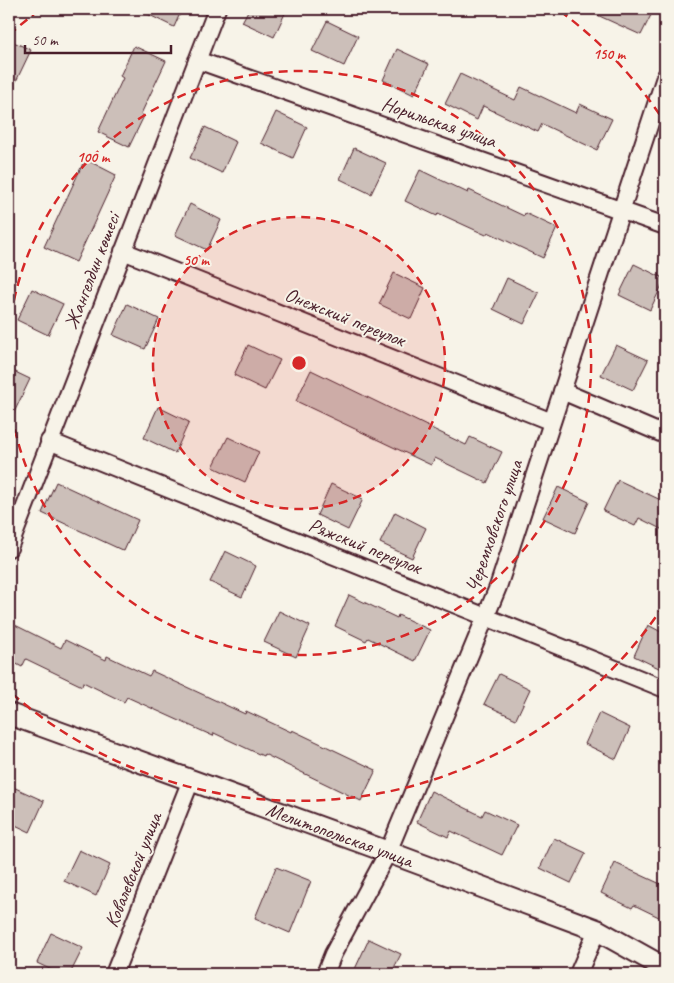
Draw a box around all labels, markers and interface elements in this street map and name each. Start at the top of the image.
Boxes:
scale bar [25,22,171,54]
text: 50 m [32,31,59,50]
text: 150 m [593,45,627,64]
street label: Норильская улица [378,91,501,154]
text: 100 m [77,148,111,167]
street label: Жангелдин көшесі [58,207,126,333]
text: 50 m [183,251,210,270]
street label: Онежский переулок [281,282,410,353]
centre of rings [290,354,308,372]
street label: Черемховского улица [460,455,529,595]
street label: Ряжский переулок [305,512,426,581]
street label: Мелитопольская улица [263,796,418,873]
street label: Ковалевской улица [99,807,168,931]

